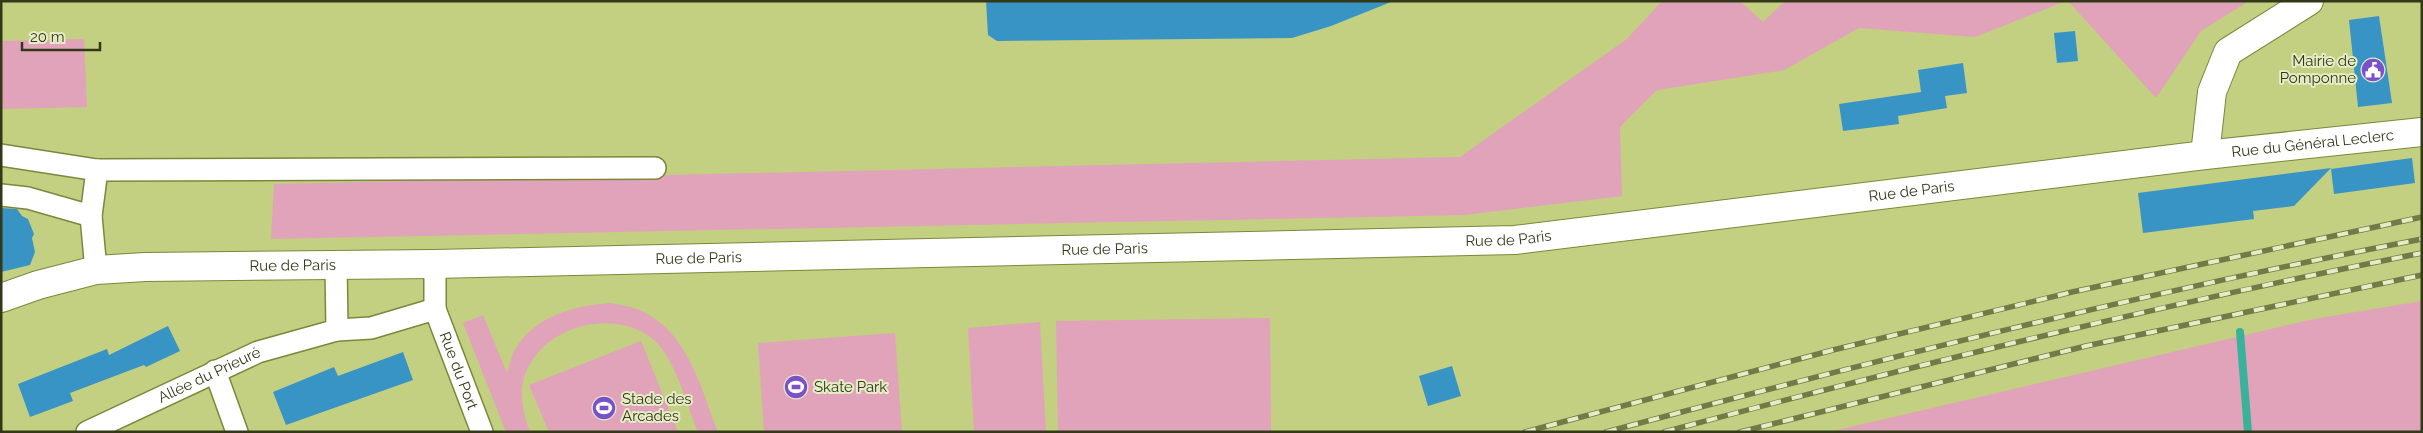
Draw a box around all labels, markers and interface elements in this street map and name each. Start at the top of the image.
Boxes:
scale bar [22,20,100,52]
text: 20 m [30,28,65,46]
place label: Mairie de Pomponne [2280,52,2356,87]
public building icon: Mairie de Pomponne [2360,57,2386,83]
street label: Rue du Général Leclerc [2231,126,2395,161]
street label: Rue de Paris [1867,177,1956,205]
street label: Rue de Paris [1465,227,1553,250]
street label: Rue de Paris [1061,239,1148,259]
street label: Rue de Paris [655,248,742,268]
street label: Rue de Paris [249,256,336,275]
street label: Rue du Port [436,329,482,412]
street label: Allée du Prieuré [155,343,264,407]
sports icon: Skate Park [783,374,809,400]
place label: Skate Park [814,378,887,396]
place label: Stade des Arcades [622,390,692,425]
sports icon: Stade des Arcades [591,395,617,421]

